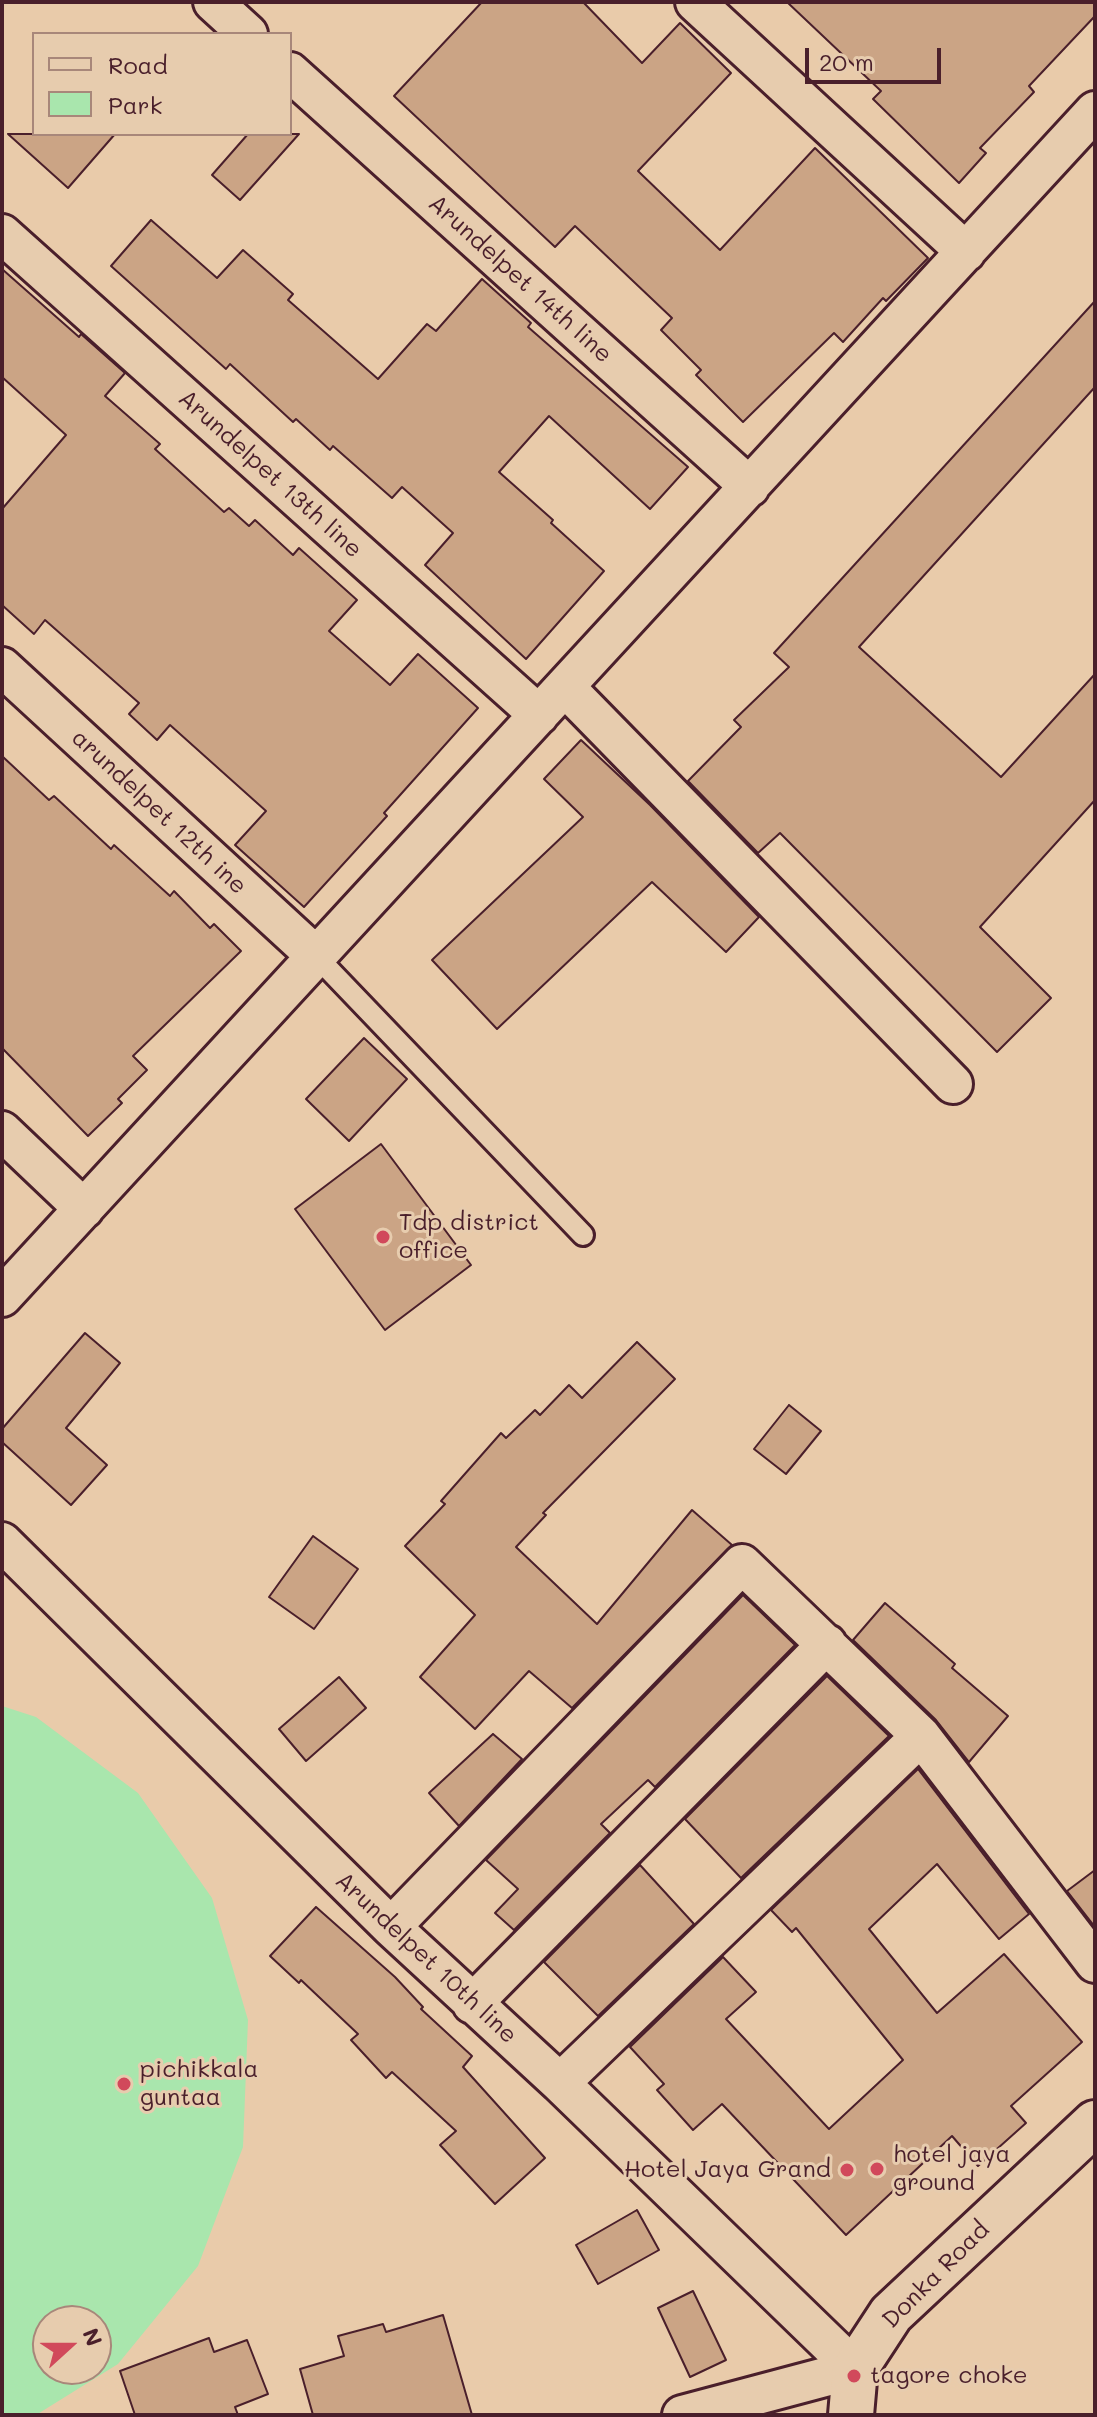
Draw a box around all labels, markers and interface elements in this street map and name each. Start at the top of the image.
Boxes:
legend [32,32,292,136]
scale bar [809,32,945,82]
text: 20 m [819,46,874,77]
text: Road [108,49,168,80]
text: Park [108,89,162,120]
street label: Arundelpet 14th line [422,189,618,369]
street label: Arundelpet 13th line [172,384,368,564]
street label: arundelpet 12th ine [66,723,252,901]
place label: Tdp district office [399,1209,539,1265]
marker: Tdp district office [374,1228,392,1246]
street label: Arundelpet 10th line [329,1866,523,2050]
place label: pichikkala guntaa [140,2056,259,2112]
marker: pichikkala guntaa [115,2075,133,2093]
place label: hotel jaya ground [893,2141,1010,2197]
place label: Hotel Jaya Grand [624,2156,831,2184]
marker: hotel jaya ground [868,2160,886,2178]
marker: Hotel Jaya Grand [838,2161,856,2179]
street label: Donka Road [877,2216,995,2334]
north arrow [32,2305,112,2385]
text: N [76,2324,110,2350]
place label: tagore choke [870,2362,1028,2390]
marker: tagore choke [845,2367,863,2385]

